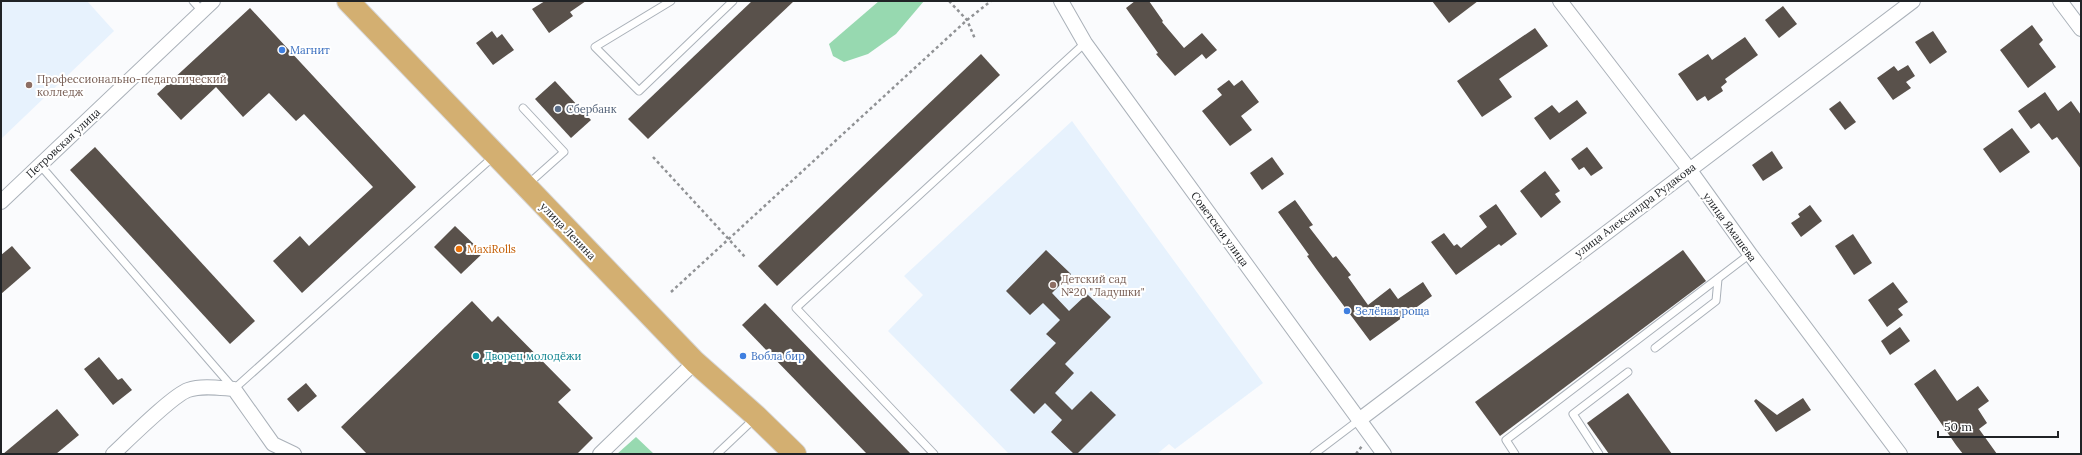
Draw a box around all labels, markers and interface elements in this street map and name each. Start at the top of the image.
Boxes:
place label: Магнит [290,43,330,57]
marker: Магнит [277,45,287,55]
place label: Профессионально-педагогический колледж [37,72,227,99]
marker: Профессионально-педагогический колледж [24,80,34,90]
place label: Сбербанк [566,102,617,116]
marker: Сбербанк [553,104,563,114]
street label: Петровская улица [23,105,103,181]
street label: улица Александра Рудакова [1572,160,1699,260]
street label: Советская улица [1188,189,1252,269]
street label: улица Ямашева [1700,190,1760,265]
street label: улица Ленина [537,199,599,263]
place label: MaxiRolls [467,242,516,256]
marker: MaxiRolls [454,244,464,254]
place label: Детский сад №20 "Ладушки" [1061,272,1145,299]
marker: Детский сад №20 "Ладушки" [1048,280,1058,290]
place label: Зелёная роща [1355,304,1430,318]
marker: Зелёная роща [1342,306,1352,316]
place label: Дворец молодёжи [484,349,581,363]
place label: Вобла бир [751,349,805,363]
marker: Дворец молодёжи [471,351,481,361]
marker: Вобла бир [738,351,748,361]
scale bar [1938,413,2058,439]
text: 50 m [1944,419,1972,434]

